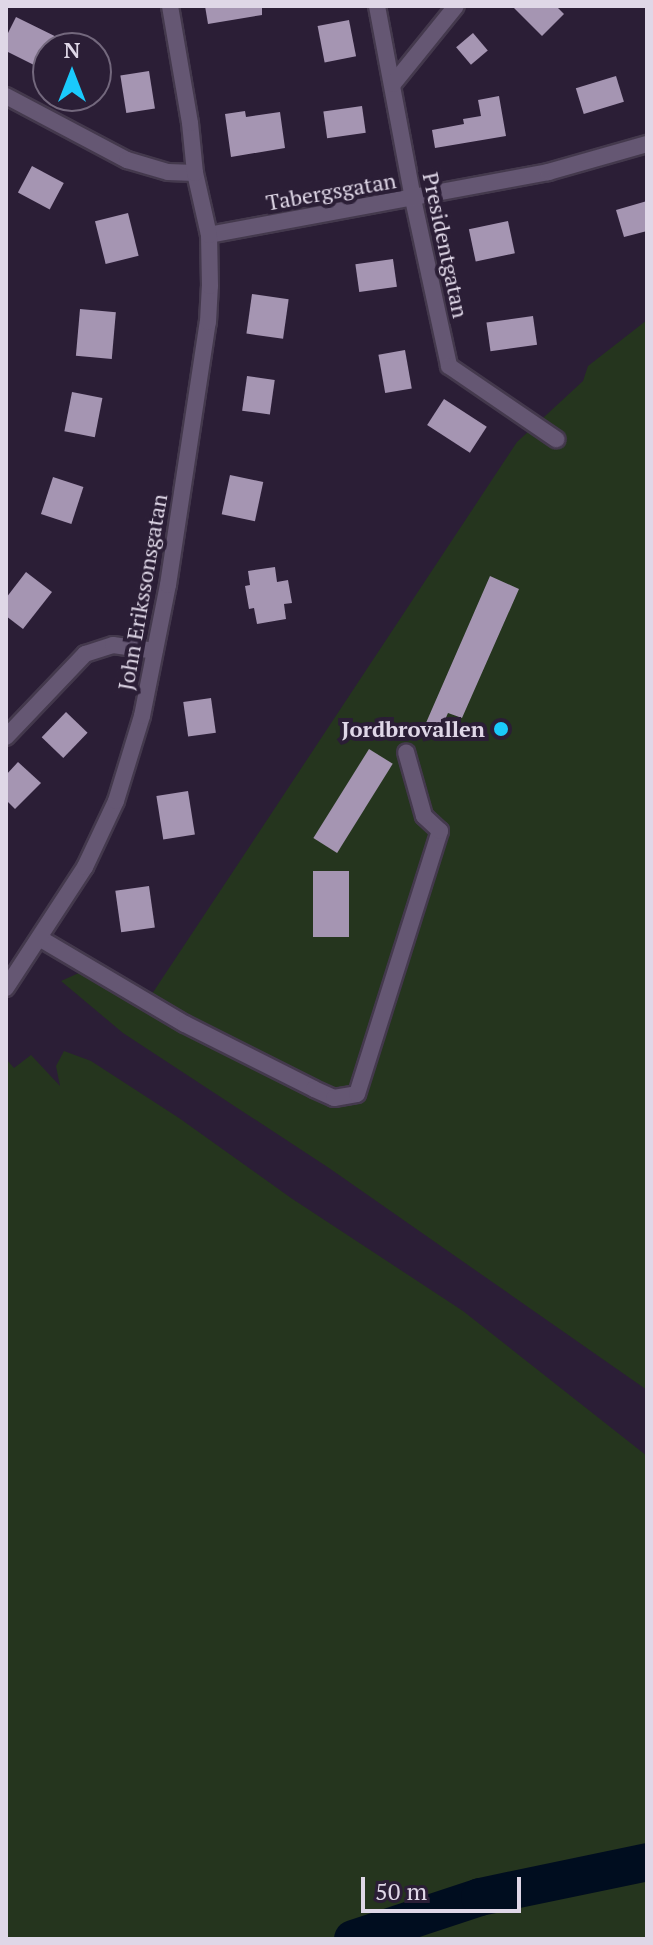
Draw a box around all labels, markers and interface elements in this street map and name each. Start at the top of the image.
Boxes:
north arrow [32,32,112,112]
text: N [64,35,80,64]
street label: Tabergsgatan [264,167,398,215]
street label: Presidentgatan [418,170,474,320]
street label: John Erikssonsgatan [112,492,172,692]
place label: Jordbrovallen [341,716,485,742]
marker: Jordbrovallen [492,720,510,738]
scale bar [365,1861,525,1911]
text: 50 m [375,1875,427,1907]

